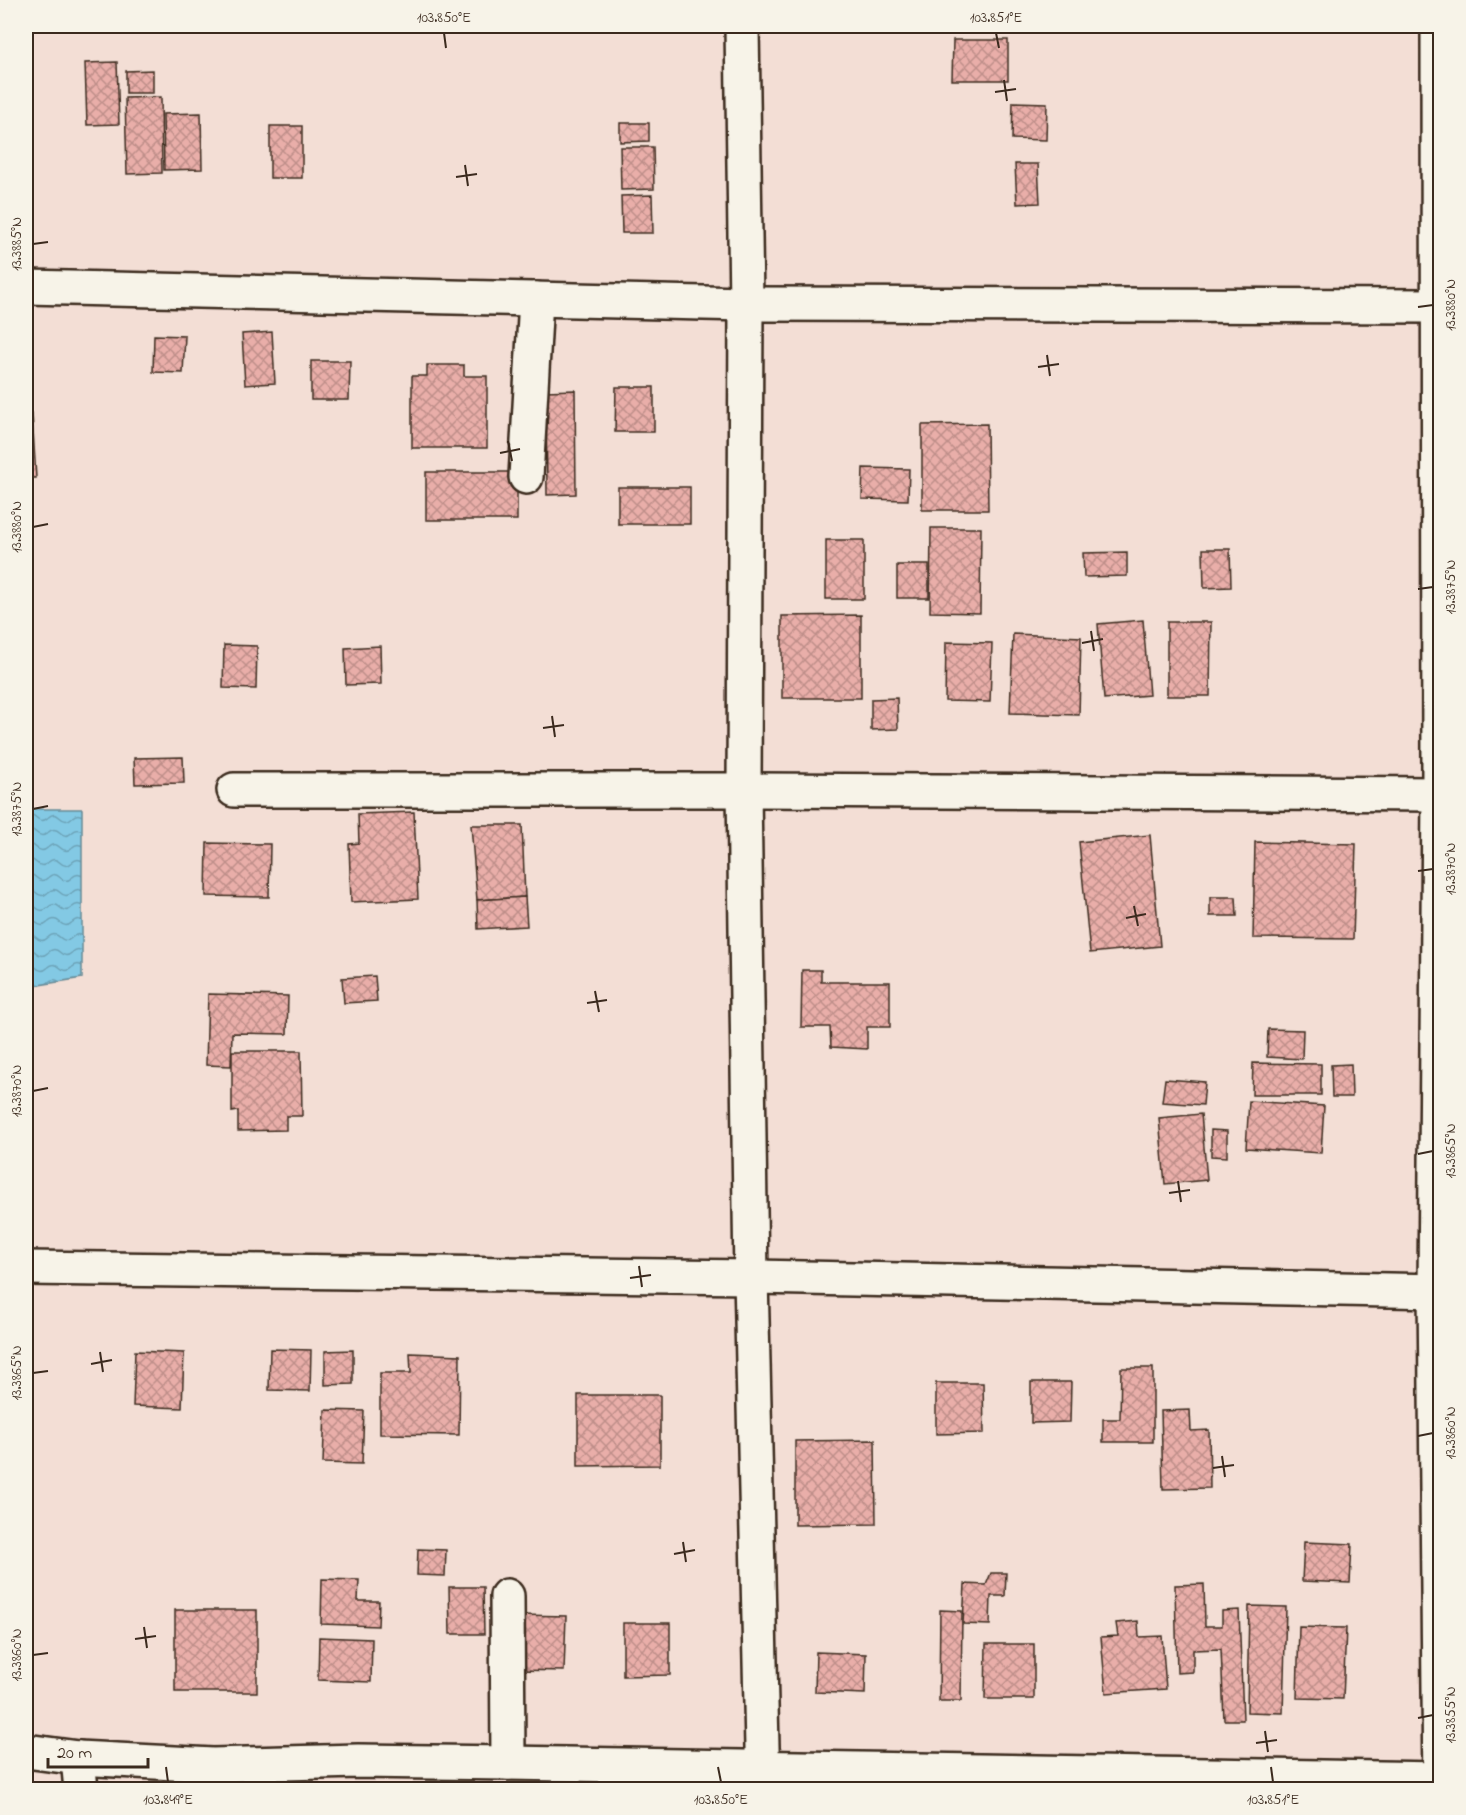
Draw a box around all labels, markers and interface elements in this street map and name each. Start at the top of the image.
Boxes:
text: 103.850°E [417,7,471,29]
text: 103.851°E [970,7,1022,29]
text: 13.3885°N [6,217,28,271]
text: 13.3880°N [1440,279,1462,331]
text: 13.3880°N [6,501,28,553]
text: 13.3875°N [1440,560,1462,614]
text: 13.3875°N [6,782,28,836]
text: 13.3870°N [1440,843,1462,895]
text: 13.3870°N [6,1065,28,1117]
text: 13.3865°N [1440,1123,1462,1179]
text: 13.3865°N [6,1345,28,1401]
text: 13.3860°N [1440,1406,1462,1460]
text: 13.3860°N [6,1628,28,1682]
text: 13.3855°N [1440,1686,1462,1744]
scale bar [48,1731,148,1769]
text: 20 m [57,1741,92,1767]
text: 103.849°E [143,1789,193,1811]
text: 103.850°E [694,1789,748,1811]
text: 103.851°E [1247,1789,1299,1811]

